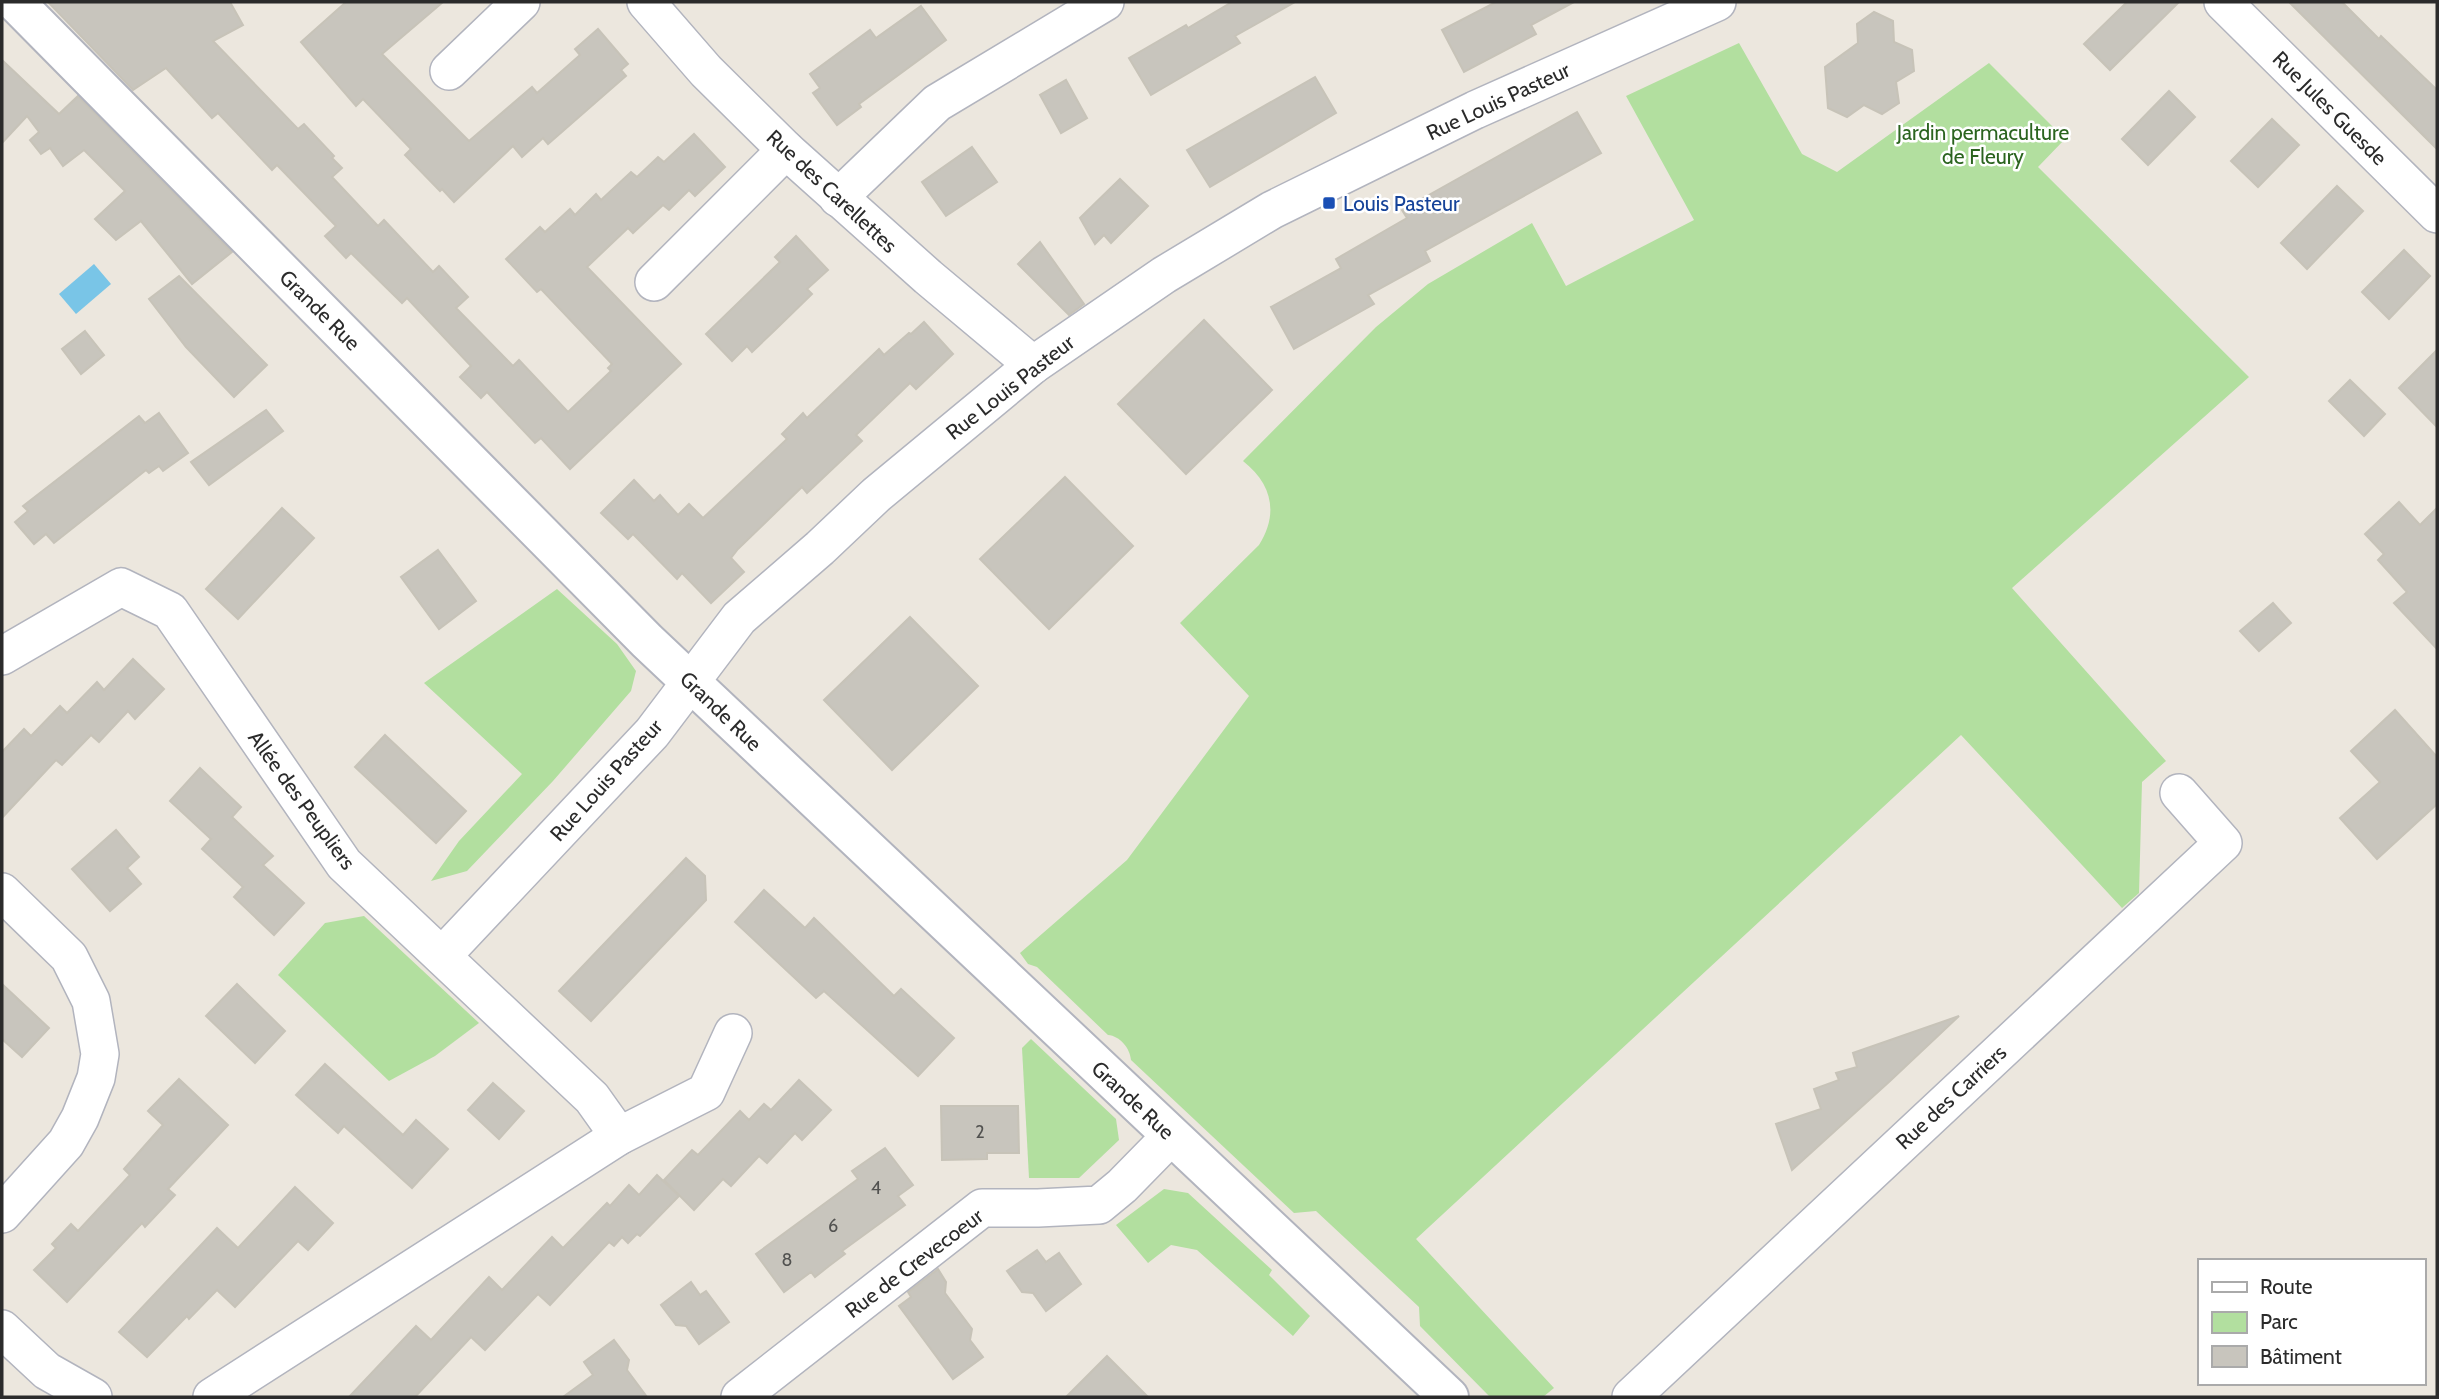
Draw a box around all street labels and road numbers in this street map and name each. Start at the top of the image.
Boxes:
street label: Rue Jules Guesde [2268,46,2392,170]
street label: Rue Louis Pasteur [1422,57,1574,145]
street label: Rue des Carellettes [762,124,903,258]
street label: Grande Rue [275,265,366,356]
street label: Rue Louis Pasteur [941,329,1079,445]
street label: Grande Rue [675,666,767,756]
street label: Rue Louis Pasteur [545,714,668,846]
street label: Allée des Peupliers [243,726,361,874]
street label: Rue des Carriers [1891,1039,2012,1154]
street label: Grande Rue [1087,1056,1180,1145]
street label: Rue de Crevecoeur [840,1203,988,1323]

